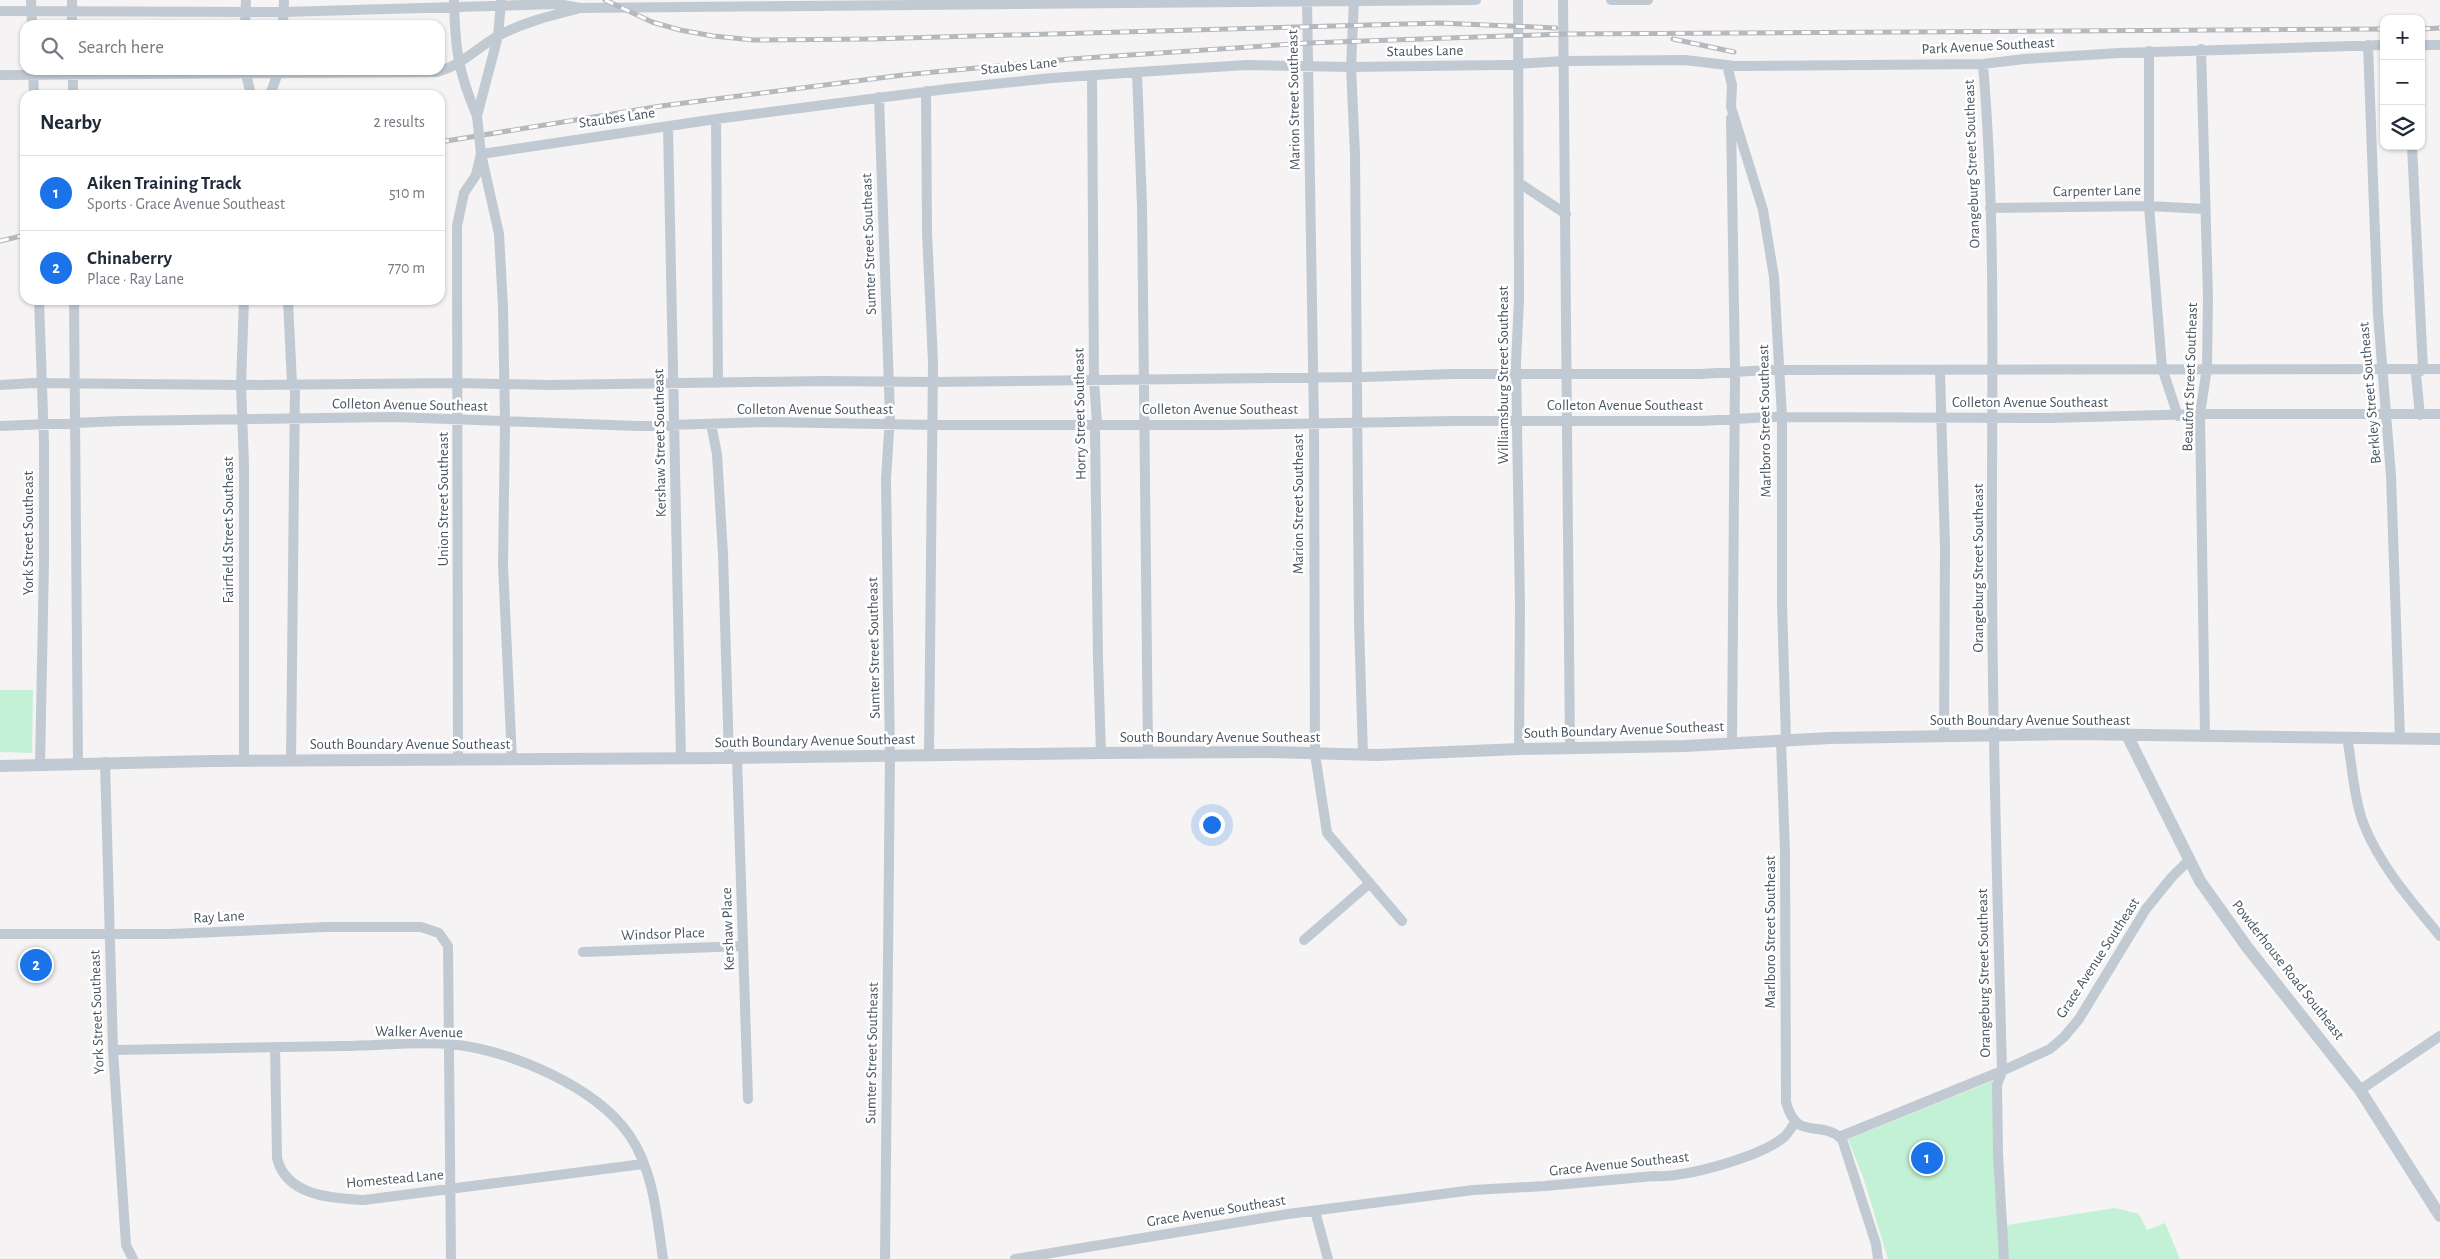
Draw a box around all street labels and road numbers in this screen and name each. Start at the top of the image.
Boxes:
street label: Marion Street Southeast [1285,29,1303,170]
street label: Park Avenue Southeast [1921,35,2055,57]
street label: Staubes Lane [1386,43,1464,59]
street label: Staubes Lane [980,55,1058,77]
street label: Orangeburg Street Southeast [1962,79,1982,249]
street label: Staubes Lane [578,105,656,131]
street label: Sumter Street Southeast [859,173,879,315]
street label: Carpenter Lane [2053,183,2141,199]
street label: Williamsburg Street Southeast [1496,285,1511,464]
street label: Beaufort Street Southeast [2180,302,2200,452]
street label: Berkley Street Southeast [2356,321,2384,465]
street label: Marlboro Street Southeast [1756,344,1774,498]
street label: Horry Street Southeast [1071,348,1089,480]
street label: Kershaw Street Southeast [651,368,669,517]
street label: Colleton Avenue Southeast [1952,395,2108,410]
street label: Colleton Avenue Southeast [332,396,488,414]
street label: Colleton Avenue Southeast [1547,398,1703,413]
street label: Colleton Avenue Southeast [737,402,893,417]
street label: Colleton Avenue Southeast [1142,402,1298,417]
street label: Union Street Southeast [436,432,451,566]
street label: Marion Street Southeast [1291,433,1306,574]
street label: Fairfield Street Southeast [221,456,236,604]
street label: York Street Southeast [21,470,36,595]
street label: Orangeburg Street Southeast [1971,483,1986,653]
street label: Sumter Street Southeast [865,577,883,719]
street label: South Boundary Avenue Southeast [1930,713,2130,728]
street label: South Boundary Avenue Southeast [1524,719,1725,741]
street label: South Boundary Avenue Southeast [1120,730,1320,745]
street label: South Boundary Avenue Southeast [715,732,916,750]
street label: South Boundary Avenue Southeast [310,737,510,752]
street label: Marlboro Street Southeast [1763,855,1778,1008]
street label: Kershaw Place [719,887,737,971]
street label: Orangeburg Street Southeast [1975,888,1993,1058]
street label: Grace Avenue Southeast [2054,895,2143,1021]
street label: Powderhouse Road Southeast [2229,897,2347,1043]
street label: Ray Lane [193,908,245,926]
street label: Windsor Place [621,925,705,943]
street label: York Street Southeast [87,949,107,1075]
street label: Sumter Street Southeast [863,982,881,1124]
street label: Walker Avenue [375,1024,463,1040]
street label: Grace Avenue Southeast [1548,1149,1690,1179]
street label: Homestead Lane [346,1167,445,1191]
street label: Grace Avenue Southeast [1146,1193,1287,1229]

